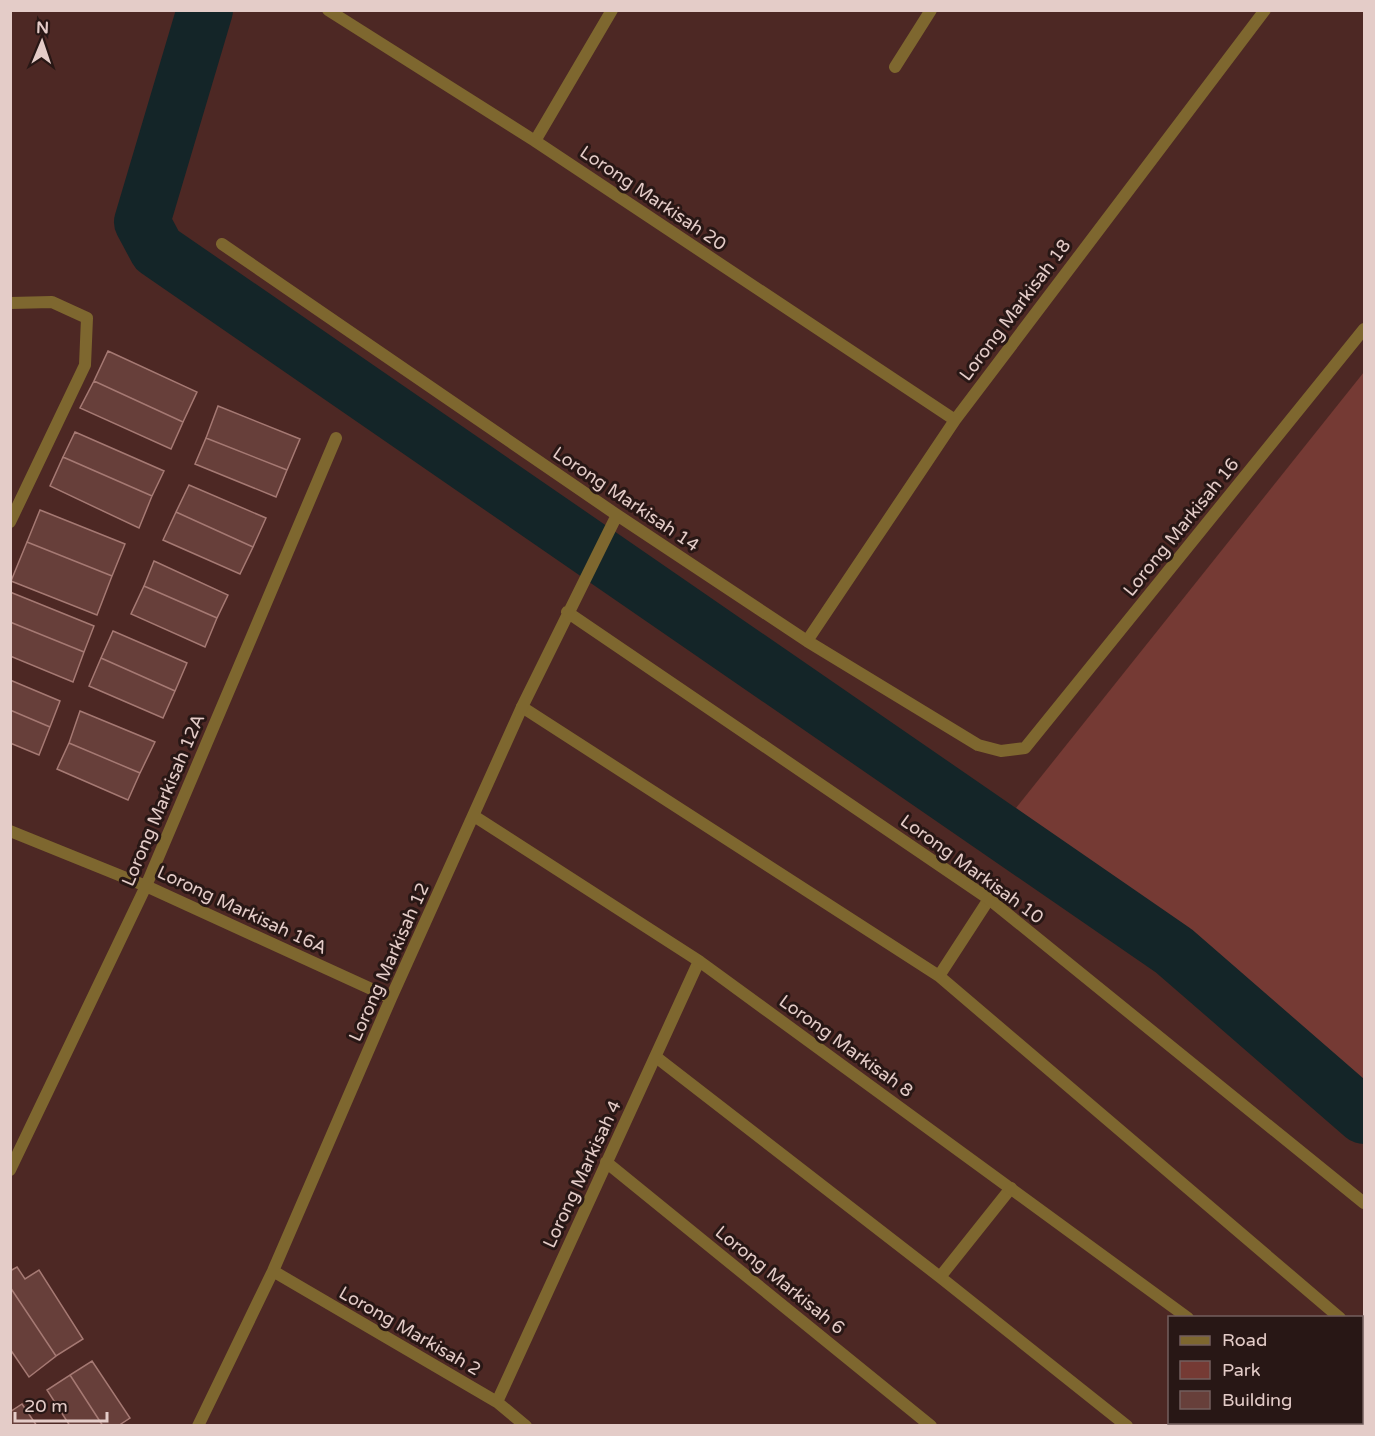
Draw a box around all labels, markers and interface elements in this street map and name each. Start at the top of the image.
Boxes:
north arrow [12,12,72,72]
text: N [36,18,49,38]
street label: Lorong Markisah 20 [576,141,730,255]
street label: Lorong Markisah 18 [955,235,1075,385]
street label: Lorong Markisah 14 [549,442,703,556]
street label: Lorong Markisah 16 [1118,453,1244,601]
street label: Lorong Markisah 12A [117,711,209,889]
street label: Lorong Markisah 10 [896,810,1048,928]
street label: Lorong Markisah 16A [154,861,330,959]
street label: Lorong Markisah 12 [344,879,434,1045]
street label: Lorong Markisah 8 [775,990,917,1102]
street label: Lorong Markisah 4 [538,1097,626,1251]
street label: Lorong Markisah 6 [711,1221,849,1339]
street label: Lorong Markisah 2 [335,1281,485,1381]
legend [1168,1316,1363,1424]
text: Road [1222,1329,1267,1351]
text: Park [1222,1359,1261,1381]
scale bar [15,1385,106,1423]
text: Building [1222,1389,1292,1411]
text: 20 m [24,1395,68,1417]

